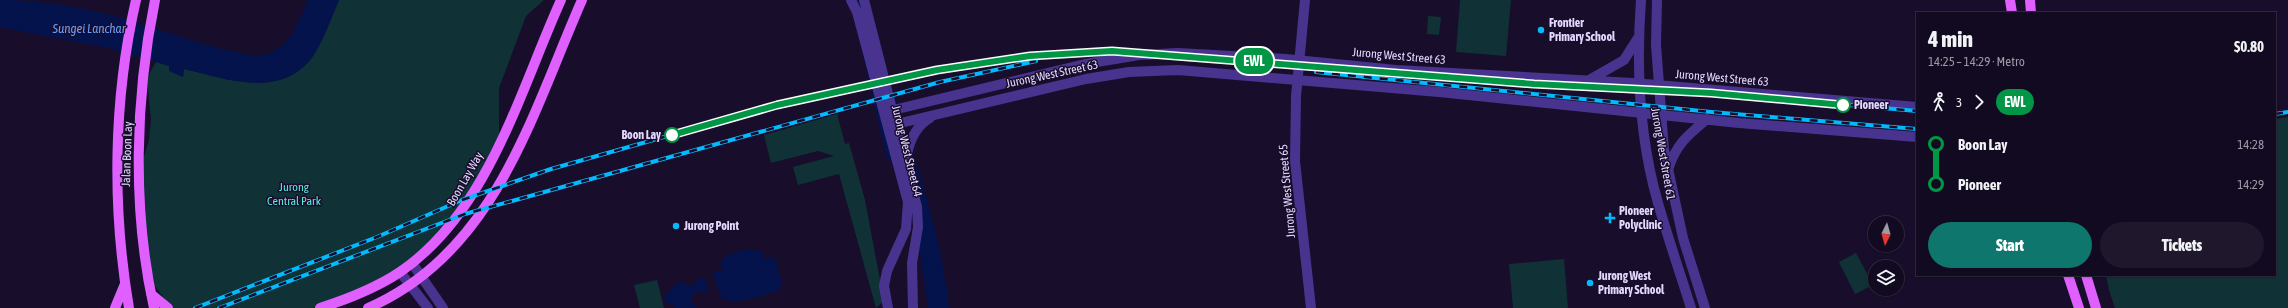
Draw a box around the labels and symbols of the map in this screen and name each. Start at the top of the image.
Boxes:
place label: Frontier Primary School [1549,16,1616,44]
water label: Sungei Lanchar [52,21,127,36]
marker: Frontier Primary School [1536,25,1546,35]
street label: Jurong West Street 63 [1352,45,1446,67]
line badge: EWL [1231,48,1277,74]
street label: Jurong West Street 63 [1005,57,1099,91]
street label: Jurong West Street 63 [1675,67,1769,89]
marker: Pioneer [1835,97,1851,113]
place label: Pioneer [1854,98,1889,112]
street label: Jurong West Street 64 [889,104,925,199]
street label: Jurong West Street 61 [1648,107,1678,202]
street label: Jalan Boon Lay [119,121,135,187]
marker: Boon Lay [664,127,680,143]
place label: Boon Lay [621,128,661,142]
street label: Jurong West Street 65 [1276,144,1298,238]
street label: Boon Lay Way [444,149,486,209]
park label: Jurong Central Park [267,180,322,208]
place label: Pioneer Polyclinic [1619,204,1662,232]
marker: Pioneer Polyclinic [1604,212,1616,224]
north arrow [1868,216,1904,252]
place label: Jurong Point [683,219,739,233]
marker: Jurong Point [671,221,681,231]
place label: Jurong West Primary School [1597,269,1665,297]
marker: Jurong West Primary School [1585,278,1595,288]

